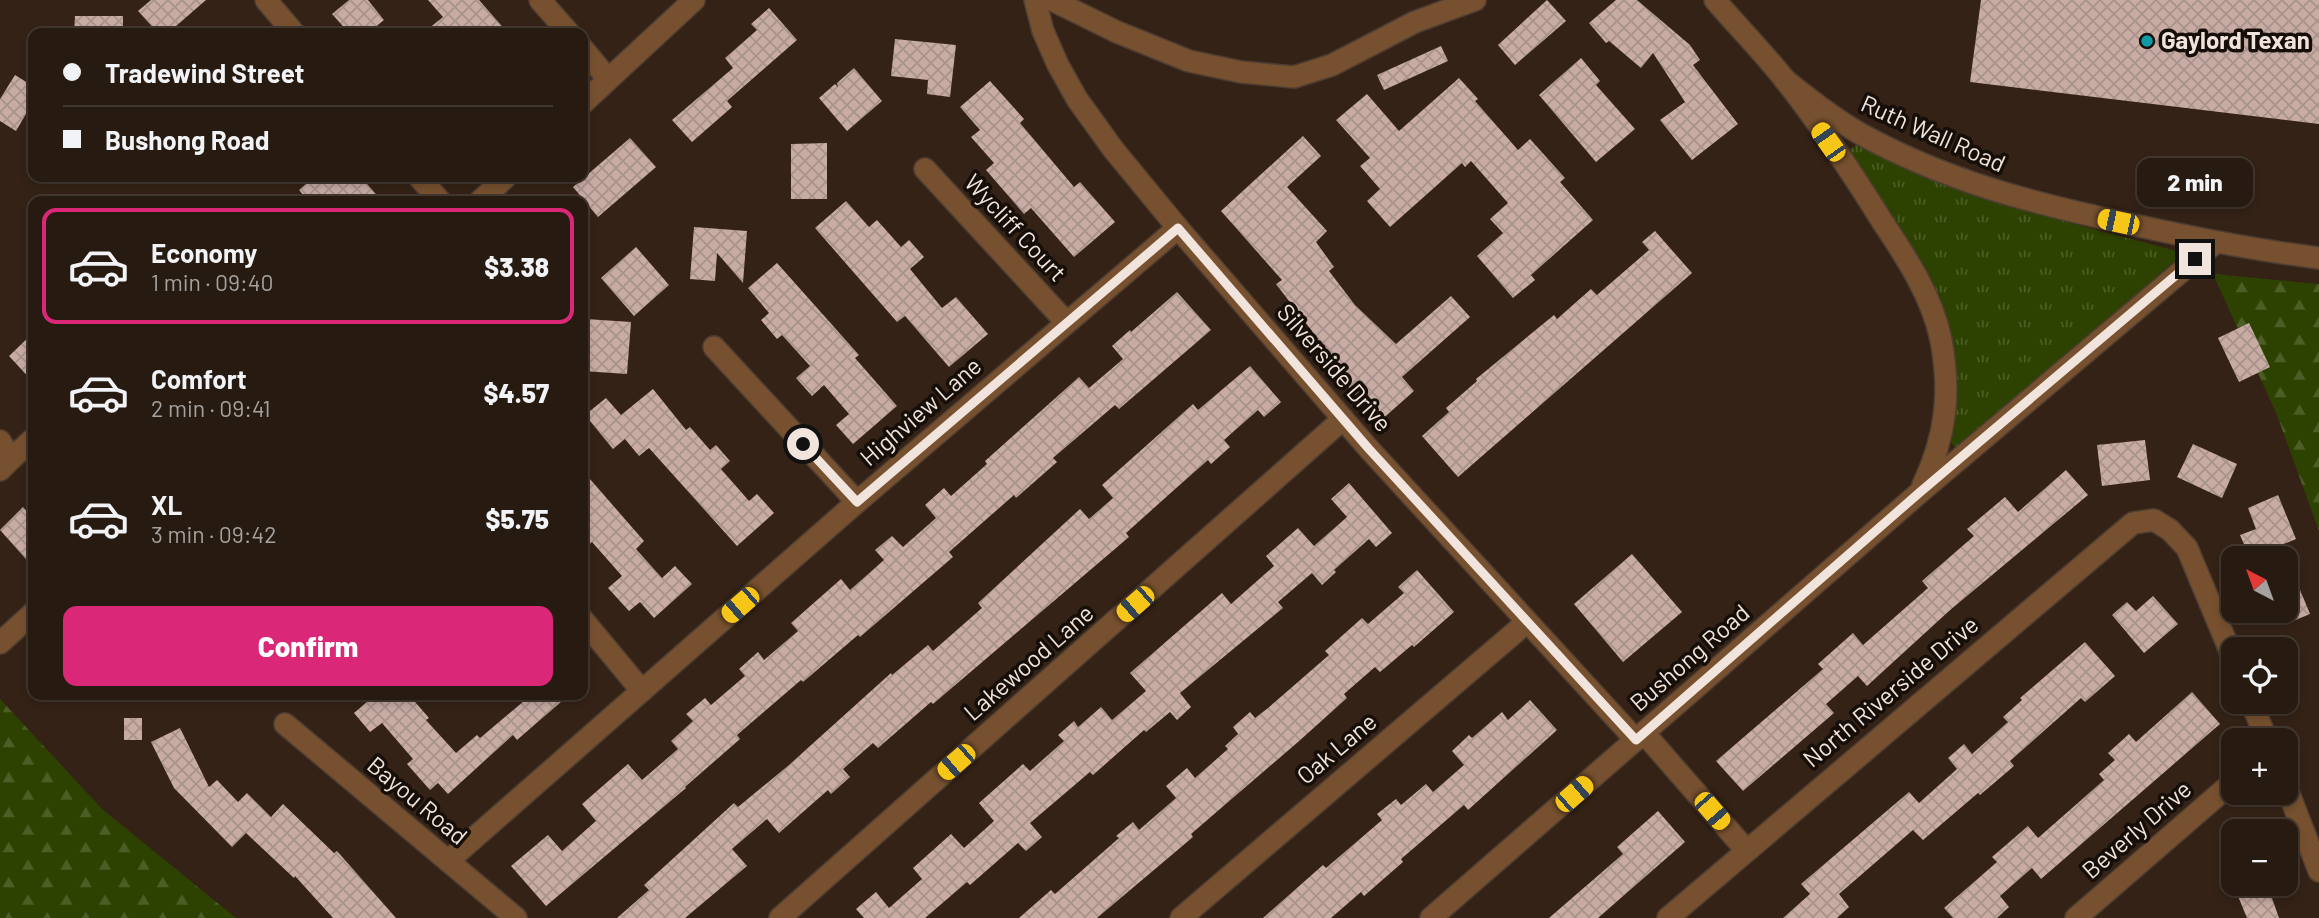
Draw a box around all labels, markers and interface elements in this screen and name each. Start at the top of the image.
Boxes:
place label: Gaylord Texan [2161,25,2310,54]
marker: Gaylord Texan [2139,33,2155,49]
text: Tradewind Street [105,57,304,88]
street label: Ruth Wall Road [1857,88,2010,177]
car [1808,119,1849,165]
text: Bushong Road [105,124,269,155]
callout: 2 min [2137,158,2253,206]
street label: Wycliff Court [959,167,1073,287]
text: 2 min [2167,168,2223,196]
car [2096,207,2141,237]
icon: car [67,235,130,298]
text: Economy [151,237,257,268]
route end [2179,243,2211,275]
text: $3.38 [484,251,549,282]
text: 1 min · 09:40 [151,268,273,296]
street label: Silverside Drive [1272,297,1399,437]
street label: Highview Lane [854,350,986,471]
icon: car [67,361,130,424]
text: Comfort [151,363,247,394]
text: $4.57 [484,377,549,408]
text: 2 min · 09:41 [151,394,271,422]
route start [787,428,819,460]
icon: car [67,487,130,550]
text: XL [151,489,182,520]
text: $5.75 [486,503,549,534]
text: 3 min · 09:42 [151,520,277,548]
north arrow [2221,546,2298,623]
map controls [2221,546,2298,896]
car [1113,582,1158,626]
car [718,583,763,627]
street label: Bushong Road [1623,597,1755,717]
street label: Lakewood Lane [957,598,1099,726]
button: Confirm [63,606,553,686]
street label: North Riverside Drive [1796,609,1984,773]
button: locate [2221,637,2298,714]
street label: Oak Lane [1290,706,1382,790]
button: + [2221,728,2298,805]
car [934,740,979,784]
street label: Bayou Road [362,750,474,850]
car [1552,772,1597,816]
street label: Beverly Drive [2076,774,2196,884]
car [1691,788,1734,834]
button: − [2221,819,2298,896]

